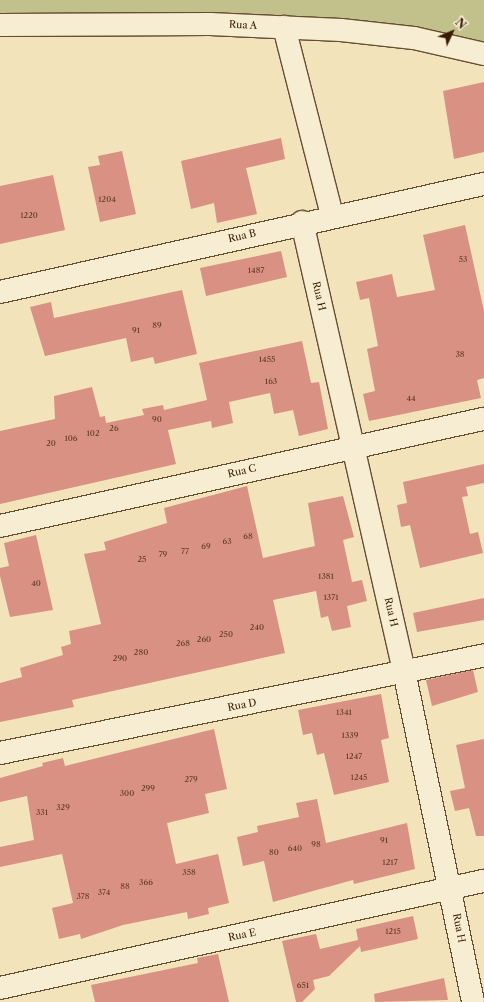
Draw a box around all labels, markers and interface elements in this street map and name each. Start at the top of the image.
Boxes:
north arrow [432,12,472,52]
text: N [452,15,469,32]
street label: Rua A [228,18,258,32]
house number: 1204 [98,195,116,205]
house number: 1220 [20,211,38,221]
street label: Rua B [227,227,257,245]
house number: 53 [459,255,467,265]
house number: 1487 [248,266,264,276]
street label: Rua H [310,280,328,312]
house number: 89 [152,321,162,331]
house number: 91 [132,326,140,336]
house number: 38 [455,350,465,360]
house number: 1455 [259,355,275,365]
house number: 163 [265,377,277,387]
house number: 44 [406,394,416,404]
house number: 90 [152,415,162,425]
house number: 26 [109,424,119,434]
house number: 102 [86,429,100,439]
house number: 106 [64,434,78,444]
house number: 20 [46,439,56,449]
street label: Rua C [226,462,258,480]
house number: 68 [243,532,253,542]
house number: 63 [222,537,232,547]
house number: 69 [201,542,211,552]
house number: 77 [181,547,189,557]
house number: 79 [159,550,167,560]
house number: 25 [138,555,146,565]
house number: 1381 [318,572,334,582]
house number: 40 [31,579,41,589]
house number: 1371 [323,593,339,603]
street label: Rua H [382,596,400,628]
house number: 240 [250,623,264,633]
house number: 250 [219,630,233,640]
house number: 260 [197,635,211,645]
house number: 268 [176,639,190,649]
house number: 280 [134,648,148,658]
house number: 290 [113,654,127,664]
street label: Rua D [226,696,258,714]
house number: 1341 [336,708,352,718]
house number: 1339 [342,731,358,741]
house number: 1247 [346,752,362,762]
house number: 1245 [351,773,367,783]
house number: 279 [184,775,198,785]
house number: 299 [141,784,155,794]
house number: 300 [120,789,134,799]
house number: 329 [56,803,70,813]
house number: 331 [36,808,48,818]
house number: 91 [380,836,388,846]
house number: 98 [311,840,321,850]
house number: 640 [288,844,302,854]
house number: 80 [269,848,279,858]
house number: 1217 [382,858,398,868]
house number: 358 [182,868,196,878]
house number: 366 [139,878,153,888]
house number: 88 [120,882,130,892]
house number: 374 [98,888,110,898]
house number: 378 [76,892,90,902]
street label: Rua H [450,912,468,944]
street label: Rua E [227,926,257,944]
house number: 1215 [385,927,401,937]
house number: 651 [297,981,309,991]

